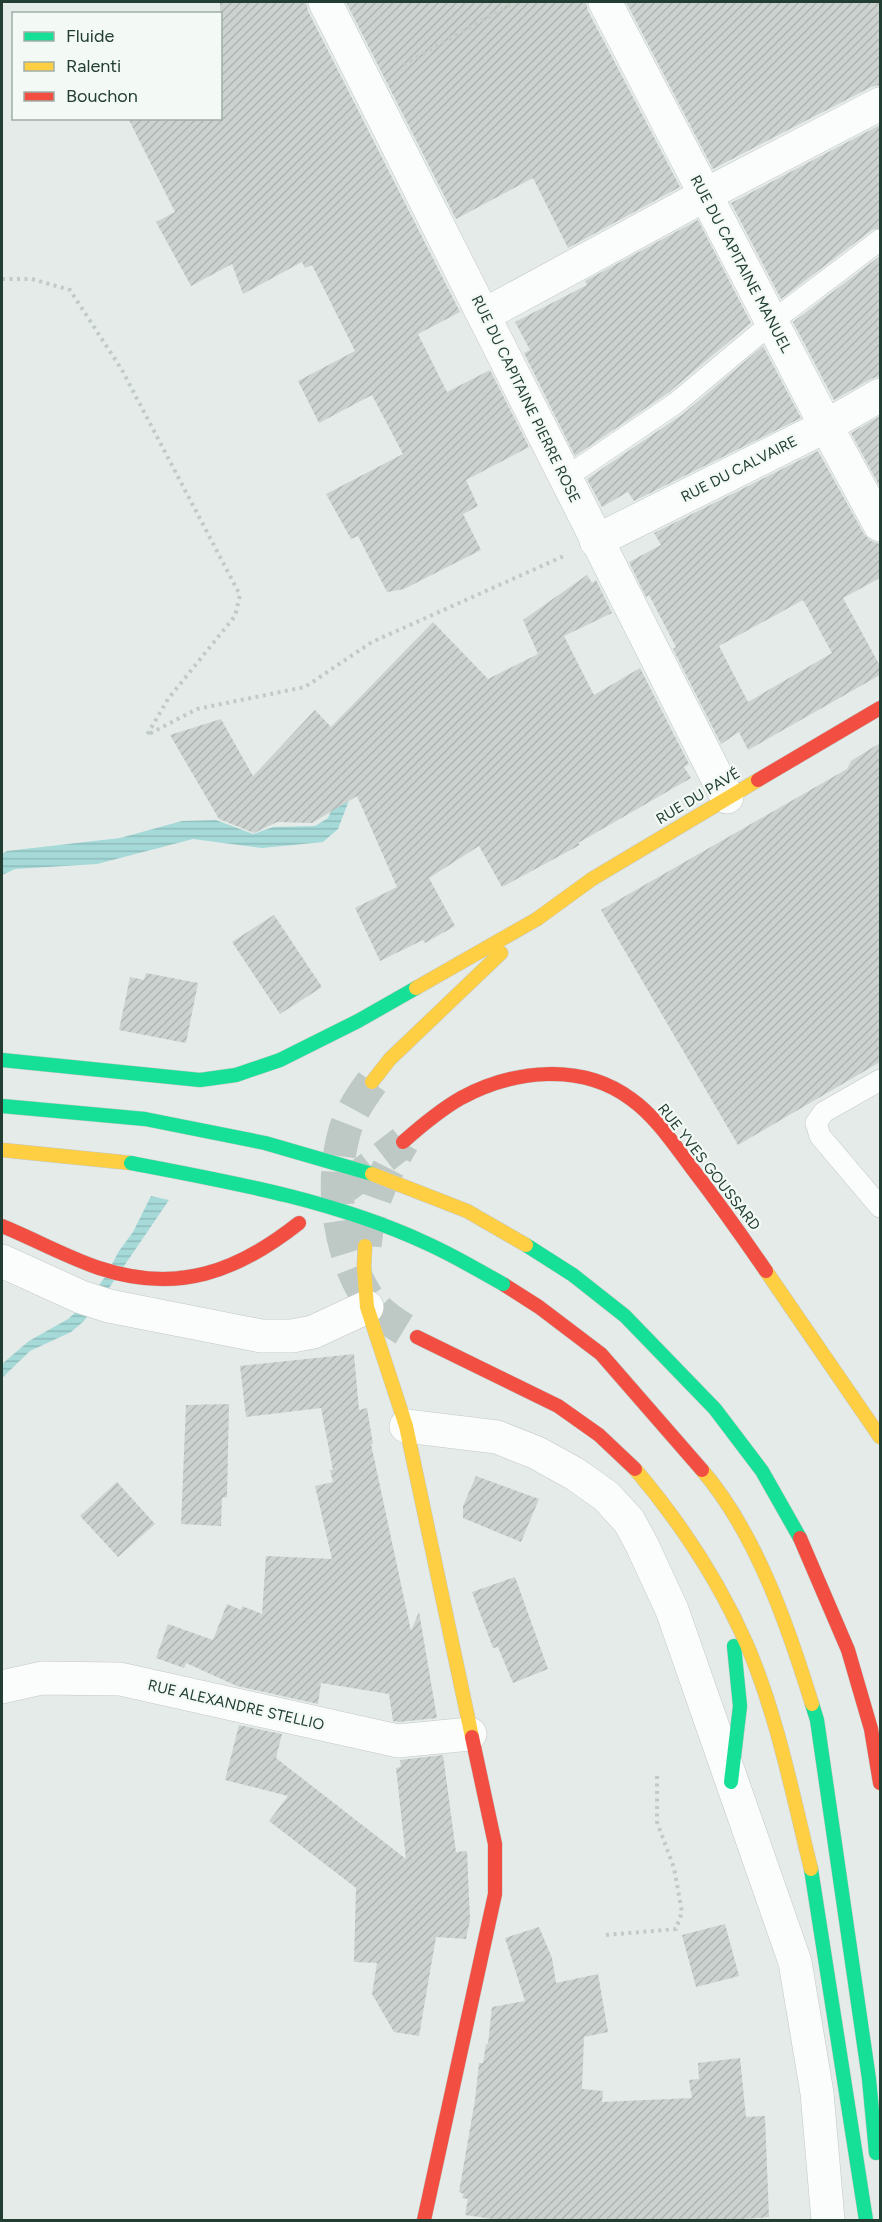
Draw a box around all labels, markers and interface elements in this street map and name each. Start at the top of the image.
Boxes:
legend [12,12,222,120]
text: Fluide [66,25,115,47]
text: Ralenti [66,55,121,77]
text: Bouchon [66,85,138,107]
street label: RUE DU CAPITAINE MANUEL [686,172,796,356]
street label: RUE DU CAPITAINE PIERRE ROSE [468,292,584,506]
street label: RUE DU CALVAIRE [678,432,800,506]
street label: RUE DU PAVÉ [653,764,743,828]
street label: RUE YVES GOUSSARD [654,1100,764,1234]
street label: RUE ALEXANDRE STELLIO [146,1676,326,1734]

